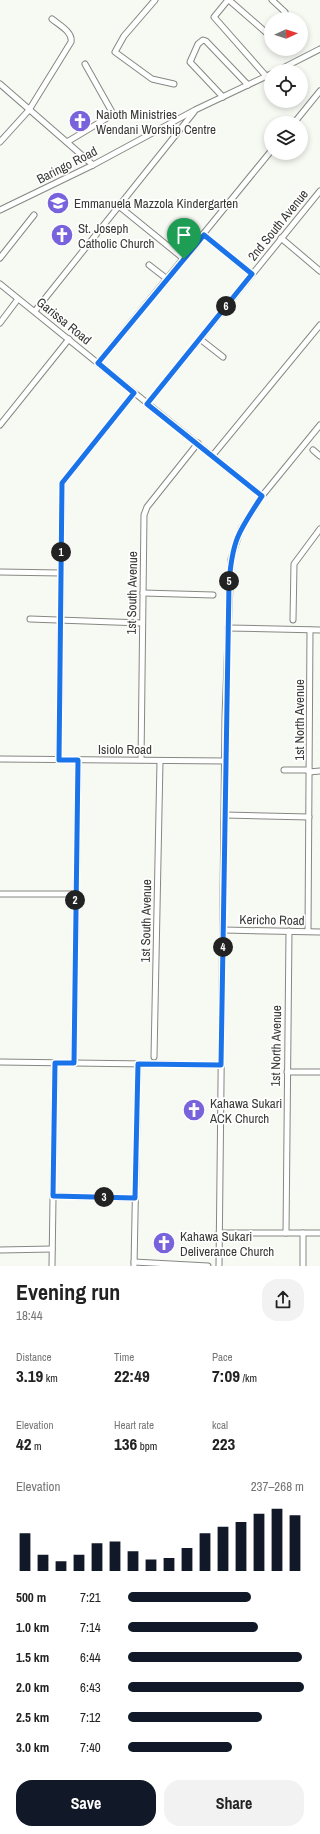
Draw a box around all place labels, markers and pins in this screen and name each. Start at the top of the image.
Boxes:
place label: Naioth Ministries Wendani Worship Centre [96,106,216,138]
church icon: Naioth Ministries Wendani Worship Centre [67,108,93,134]
school or university icon: Emmanuela Mazzola Kindergarten [45,190,71,216]
place label: Emmanuela Mazzola Kindergarten [74,195,238,212]
pin [167,218,201,259]
place label: St. Joseph Catholic Church [78,220,154,252]
church icon: St. Joseph Catholic Church [49,222,75,248]
pin: 6 [216,296,236,316]
pin: 1 [51,542,71,562]
pin: 5 [219,571,239,591]
pin: 2 [65,890,85,910]
pin: 4 [213,937,233,957]
place label: Kahawa Sukari ACK Church [209,1095,282,1127]
church icon: Kahawa Sukari ACK Church [181,1097,207,1123]
pin: 3 [94,1187,114,1207]
place label: Kahawa Sukari Deliverance Church [180,1228,274,1260]
church icon: Kahawa Sukari Deliverance Church [151,1230,177,1256]

